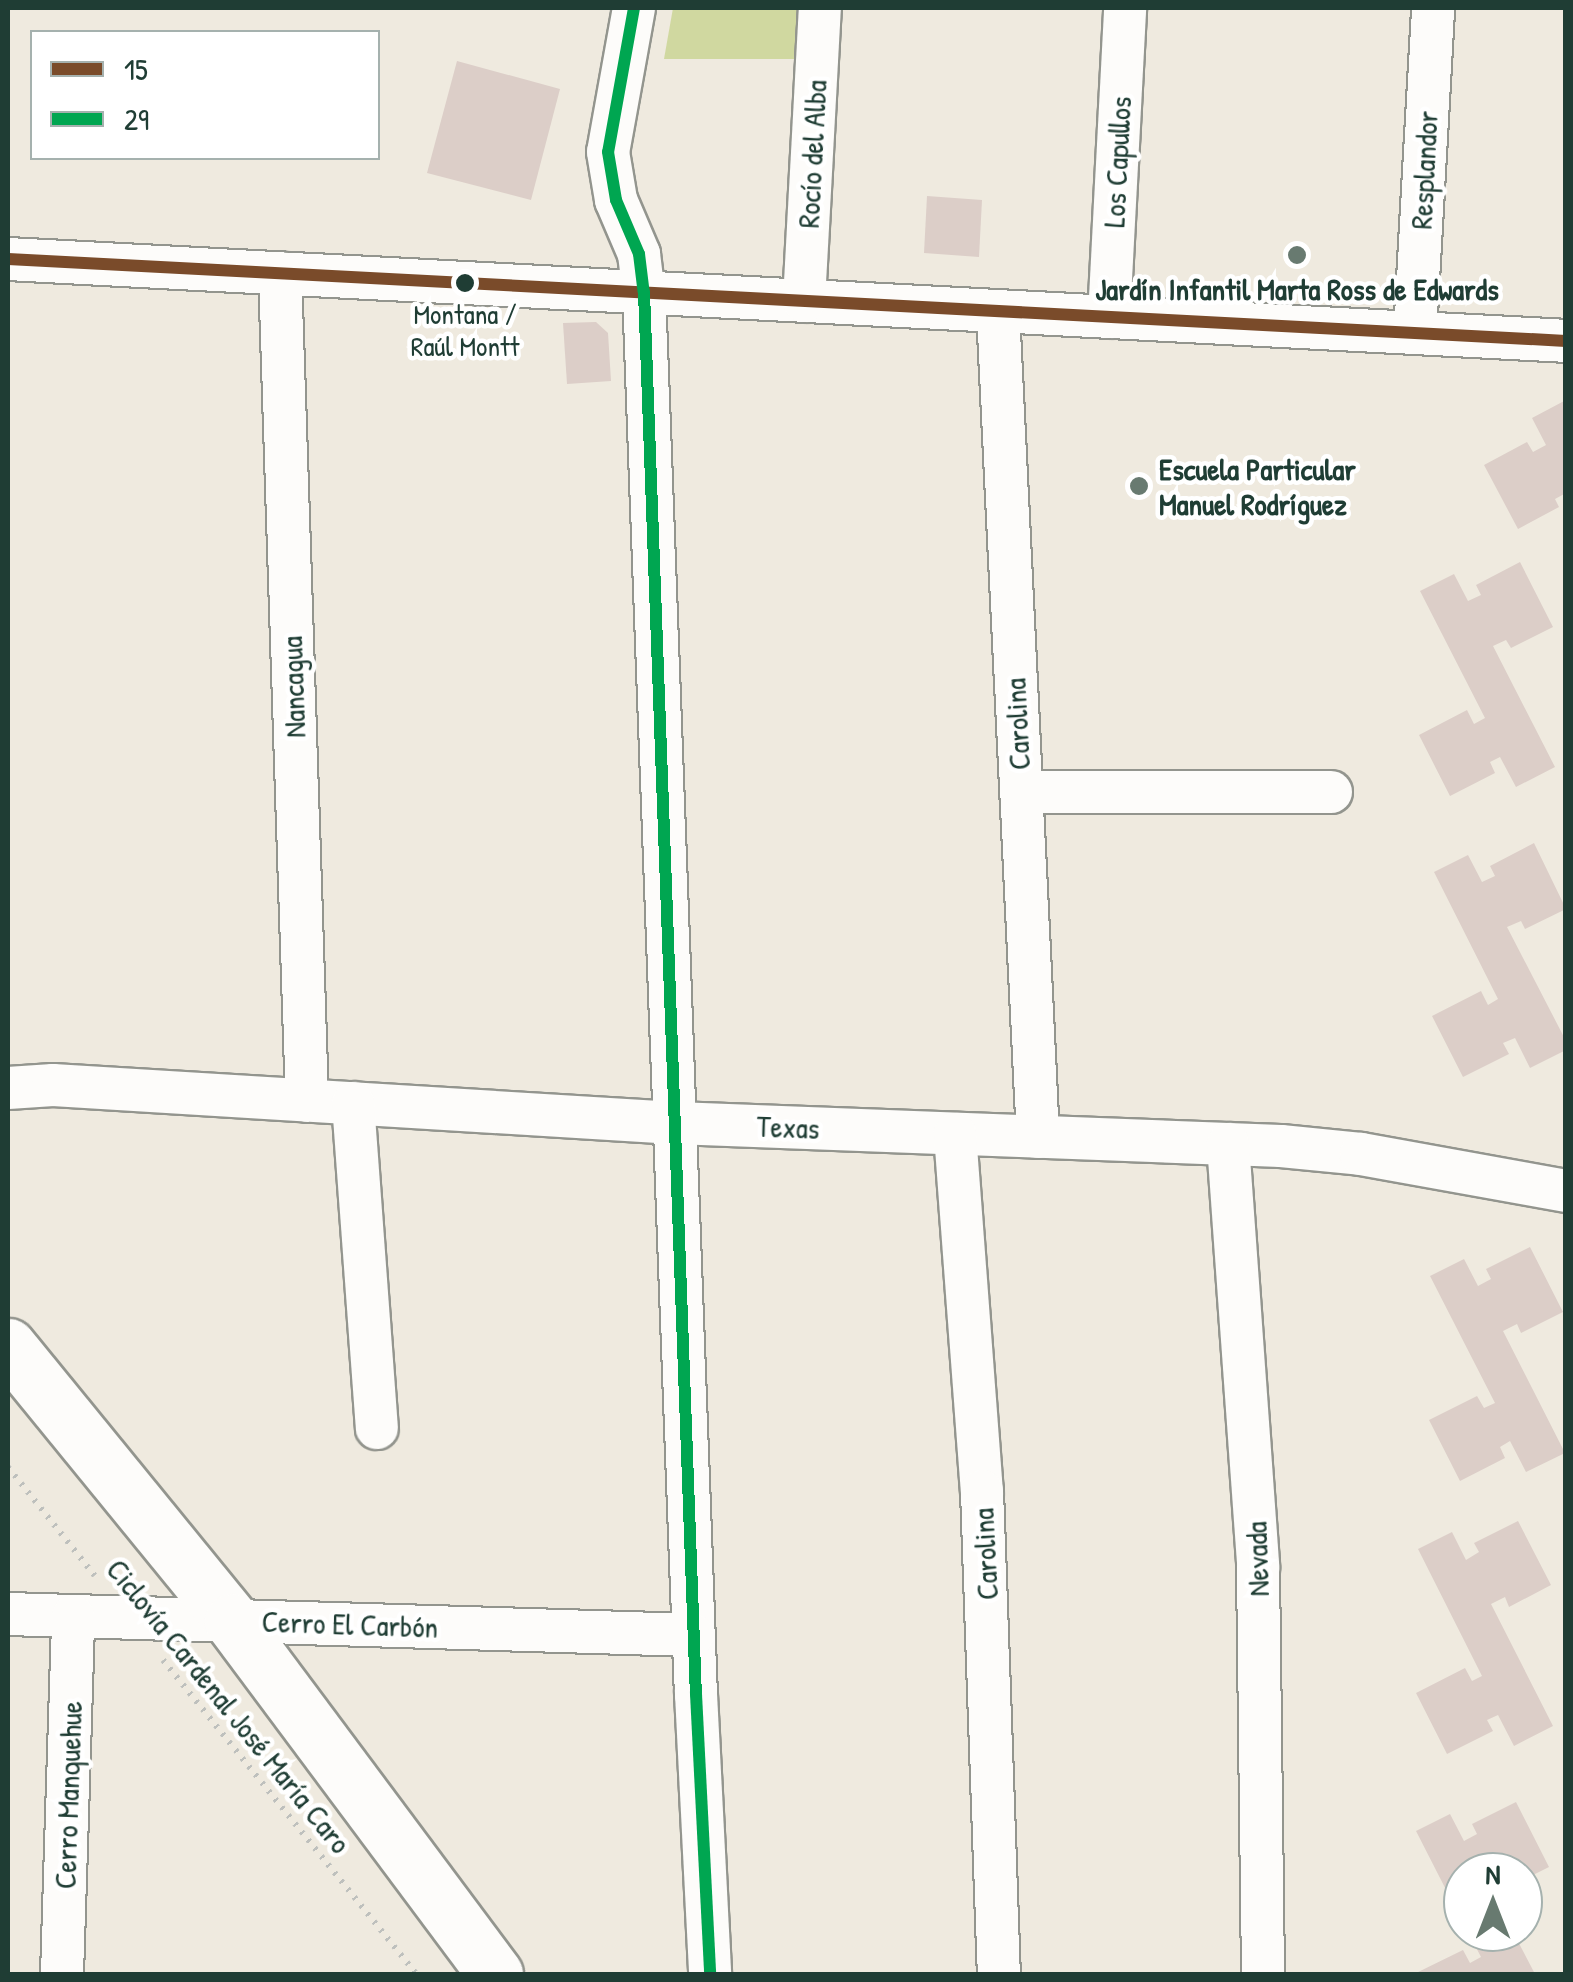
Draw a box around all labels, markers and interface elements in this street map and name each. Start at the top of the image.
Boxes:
legend [30,30,380,160]
text: 15 [124,49,148,89]
street label: Rocío del Alba [790,79,834,229]
street label: Los Capullos [1096,95,1138,229]
text: 29 [124,99,149,139]
street label: Resplandor [1403,110,1445,230]
marker: Jardín Infantil Marta Ross de Edwards [1286,244,1308,266]
place label: Jardín Infantil Marta Ross de Edwards [1095,271,1499,307]
marker: Montana / Raúl Montt [455,273,475,293]
place label: Montana / Raúl Montt [411,297,519,363]
place label: Escuela Particular Manuel Rodríguez [1159,451,1356,522]
marker: Escuela Particular Manuel Rodríguez [1128,475,1150,497]
street label: Nancagua [273,636,313,738]
street label: Carolina [997,677,1037,771]
street label: Texas [756,1108,820,1146]
street label: Carolina [965,1507,1005,1601]
street label: Nevada [1238,1521,1276,1597]
street label: Ciclovía Cardenal José María Caro [99,1552,359,1860]
street label: Cerro El Carbón [261,1603,439,1645]
street label: Cerro Manquehue [47,1700,89,1890]
north arrow [1443,1852,1543,1952]
text: N [1486,1855,1500,1893]

